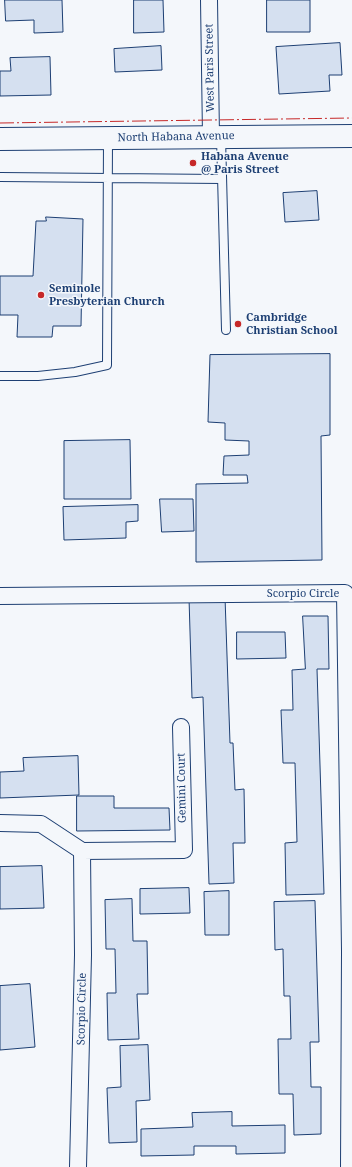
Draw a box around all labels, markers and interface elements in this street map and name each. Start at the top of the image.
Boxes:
street label: West Paris Street [203,24,217,112]
street label: North Habana Avenue [117,129,235,145]
place label: Habana Avenue @ Paris Street [201,150,289,176]
marker: Habana Avenue @ Paris Street [188,158,198,168]
place label: Seminole Presbyterian Church [49,282,165,308]
marker: Seminole Presbyterian Church [36,290,46,300]
place label: Cambridge Christian School [246,311,338,337]
marker: Cambridge Christian School [233,319,243,329]
street label: Scorpio Circle [267,587,339,601]
street label: Gemini Court [175,753,189,823]
street label: Scorpio Circle [75,973,89,1045]

